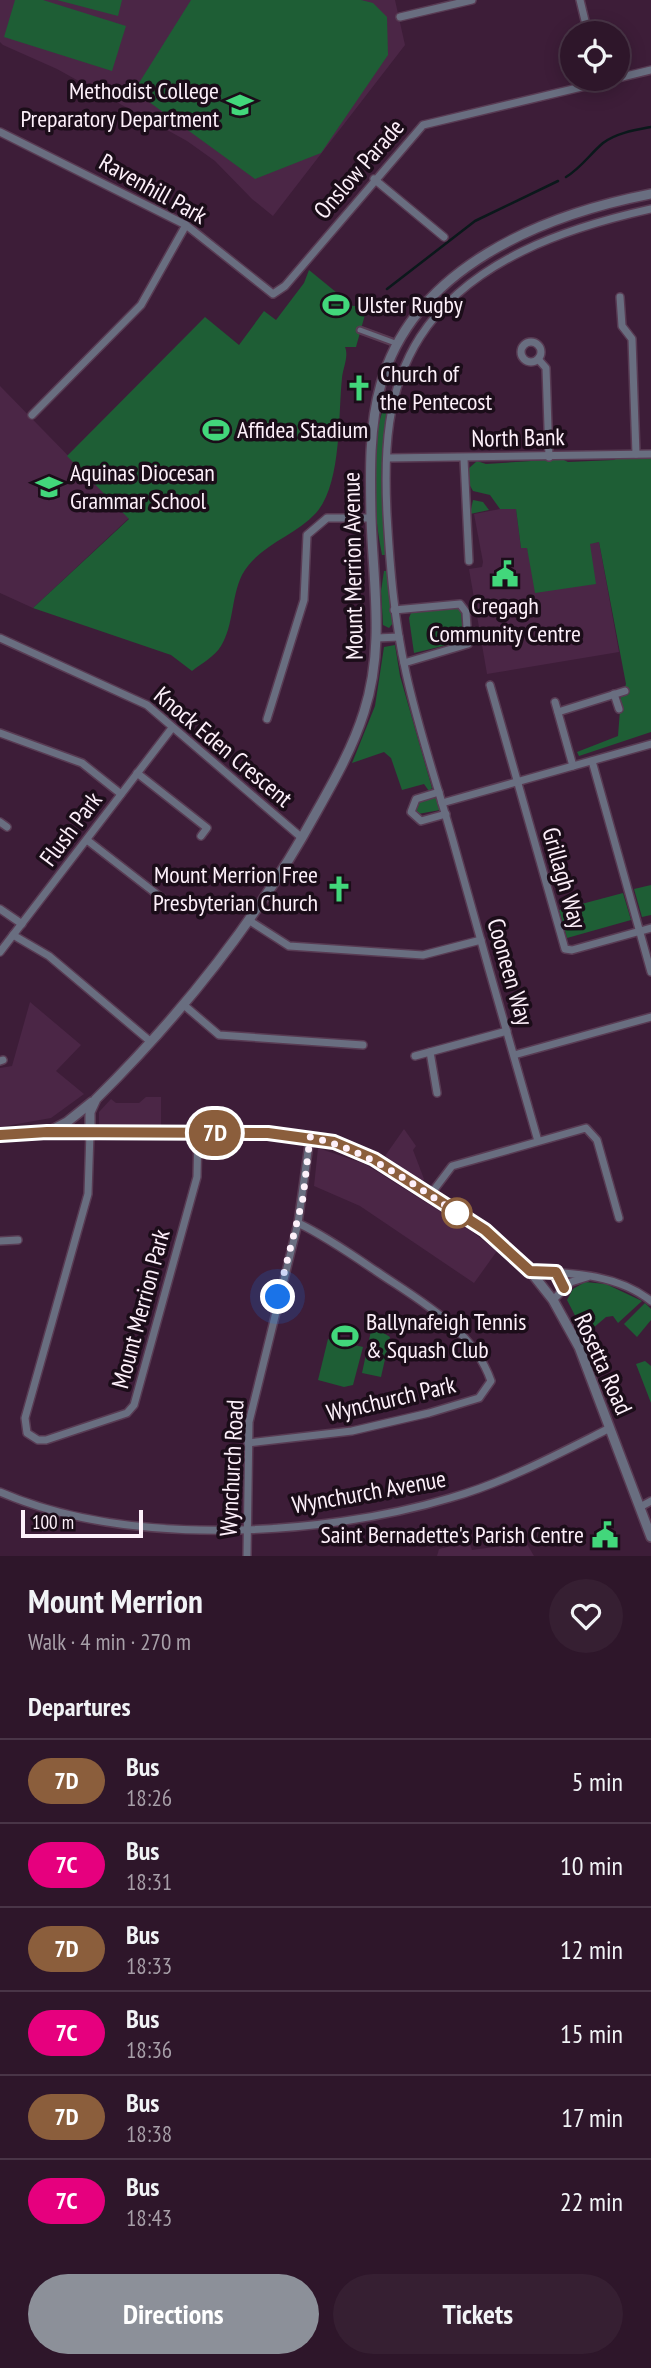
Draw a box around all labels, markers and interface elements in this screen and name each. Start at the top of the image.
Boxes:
map controls [560,21,630,91]
button: locate [560,21,630,91]
place label: Methodist College Preparatory Department [20,75,219,134]
school or university icon: Methodist College Preparatory Department [225,90,255,120]
street label: Onslow Parade [307,112,411,225]
street label: Ravenhill Park [94,146,213,231]
place label: Ulster Rugby [357,289,463,320]
sports icon: Ulster Rugby [321,290,351,320]
place label: Church of the Pentecost [380,358,492,417]
church icon: Church of the Pentecost [344,373,374,403]
place label: Affidea Stadium [237,414,368,445]
sports icon: Affidea Stadium [201,415,231,445]
street label: North Bank [471,421,566,454]
place label: Aquinas Diocesan Grammar School [70,457,215,516]
school or university icon: Aquinas Diocesan Grammar School [34,472,64,502]
street label: Mount Merrion Avenue [335,472,370,660]
public building icon: Cregagh Community Centre [490,559,520,589]
place label: Cregagh Community Centre [429,590,581,649]
street label: Knock Eden Crescent [148,680,299,814]
street label: Flush Park [33,785,109,872]
street label: Grillagh Way [535,824,594,932]
place label: Mount Merrion Free Presbyterian Church [153,859,318,918]
church icon: Mount Merrion Free Presbyterian Church [324,874,354,904]
street label: Cooneen Way [480,915,541,1029]
line badge: 7D [184,1110,246,1156]
text: 7D [203,1117,227,1148]
unlabelled marker [442,1198,472,1228]
street label: Mount Merrion Park [104,1225,177,1392]
your location [260,1279,295,1314]
place label: Ballynafeigh Tennis & Squash Club [366,1306,526,1365]
street label: Rosetta Road [567,1308,640,1419]
sports icon: Ballynafeigh Tennis & Squash Club [330,1321,360,1351]
street label: Wynchurch Park [323,1368,459,1428]
street label: Wynchurch Road [212,1399,251,1537]
street label: Wynchurch Avenue [290,1463,448,1520]
scale bar [21,1507,144,1539]
text: 100 m [32,1510,74,1534]
place label: Saint Bernadette's Parish Centre [320,1519,584,1550]
public building icon: Saint Bernadette's Parish Centre [590,1520,620,1550]
text: Mount Merrion [28,1579,203,1622]
button: heart [549,1579,623,1653]
text: Walk · 4 min · 270 m [28,1627,191,1656]
text: Departures [28,1690,131,1723]
text: Bus [126,1750,159,1783]
text: 7D [54,1765,79,1796]
text: 5 min [572,1765,623,1798]
text: 18:26 [126,1783,172,1812]
text: Bus [126,1834,159,1867]
text: 7C [56,1849,77,1880]
text: 10 min [560,1849,623,1882]
text: 18:31 [126,1867,172,1896]
text: Bus [126,1918,159,1951]
text: 7D [54,1933,79,1964]
text: 12 min [560,1933,623,1966]
text: 18:33 [126,1951,172,1980]
text: Bus [126,2002,159,2035]
text: 7C [56,2017,77,2048]
text: 15 min [560,2017,623,2050]
text: 18:36 [126,2035,172,2064]
text: Bus [126,2086,159,2119]
text: 7D [54,2101,79,2132]
text: 17 min [561,2101,623,2134]
text: 18:38 [126,2119,172,2148]
text: Bus [126,2170,159,2203]
text: 7C [56,2185,77,2216]
text: 22 min [560,2185,623,2218]
text: 18:43 [126,2203,172,2232]
button: Directions [28,2274,319,2354]
button: Tickets [333,2274,623,2354]

